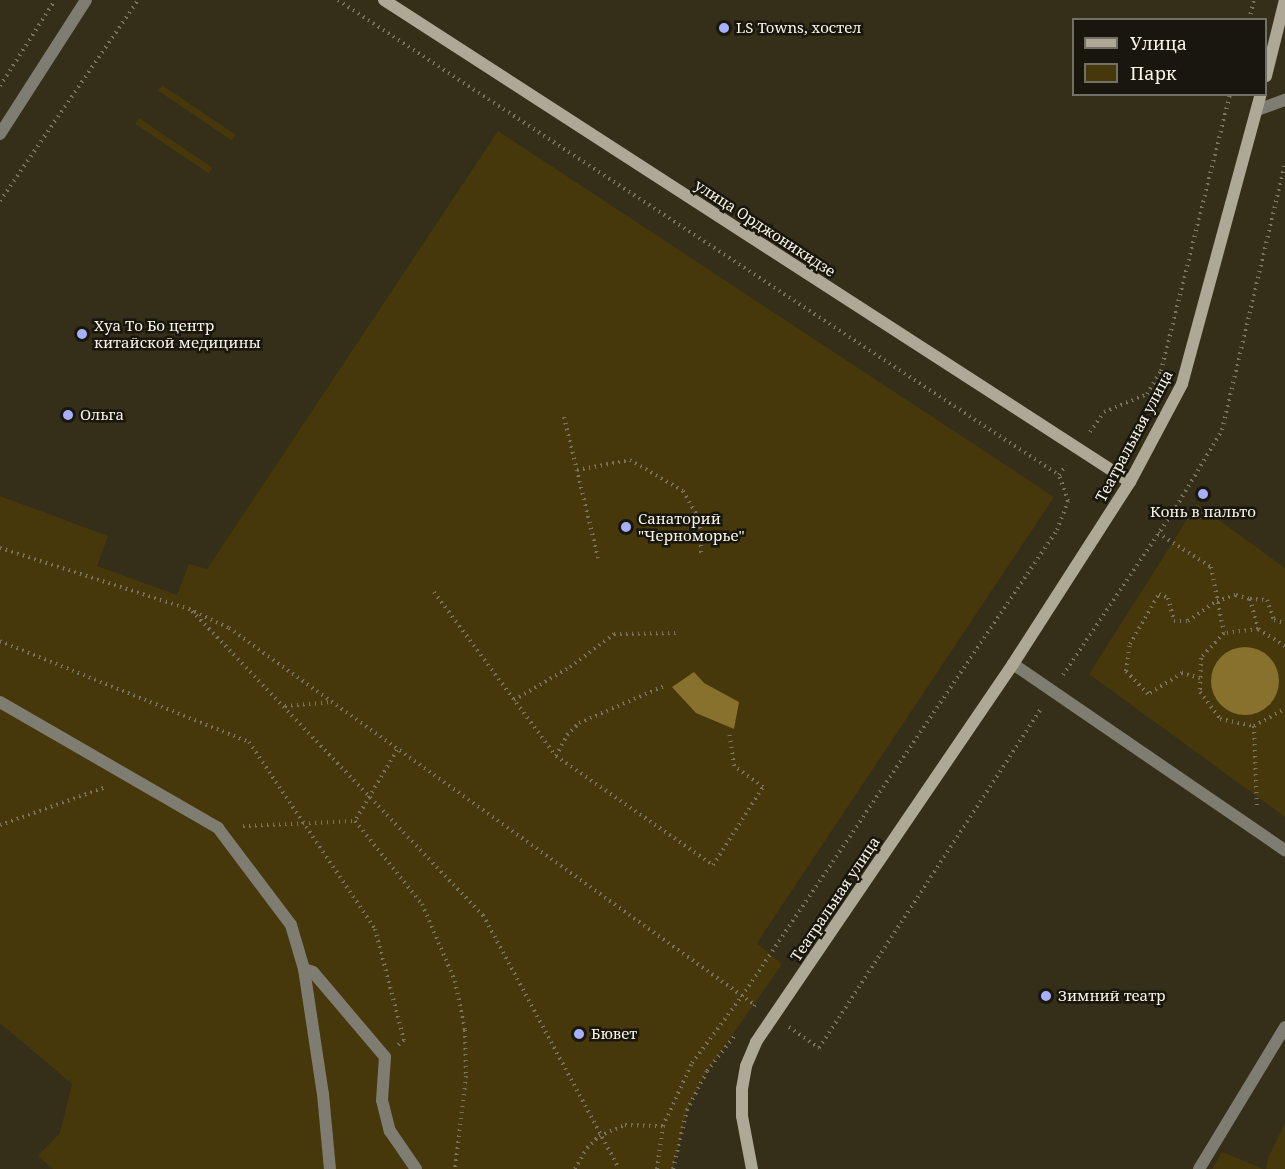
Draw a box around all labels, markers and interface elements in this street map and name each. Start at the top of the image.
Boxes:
legend [1072,18,1267,96]
place label: LS Towns, хостел [736,19,861,37]
marker: LS Towns, хостел [717,21,731,35]
text: Улица [1130,31,1187,55]
text: Парк [1130,61,1177,85]
street label: улица Орджоникидзе [691,176,839,280]
place label: Хуа То Бо центр китайской медицины [94,316,261,351]
marker: Хуа То Бо центр китайской медицины [75,327,89,341]
street label: Театральная улица [1092,367,1176,505]
place label: Ольга [80,406,124,424]
marker: Ольга [61,408,75,422]
marker: Конь в пальто [1196,487,1210,501]
place label: Конь в пальто [1150,503,1256,521]
place label: Санаторий "Черноморье" [638,509,745,544]
marker: Санаторий "Черноморье" [619,520,633,534]
street label: Театральная улица [787,833,883,965]
place label: Зимний театр [1058,987,1166,1005]
marker: Зимний театр [1039,989,1053,1003]
place label: Бювет [591,1025,637,1043]
marker: Бювет [572,1027,586,1041]

